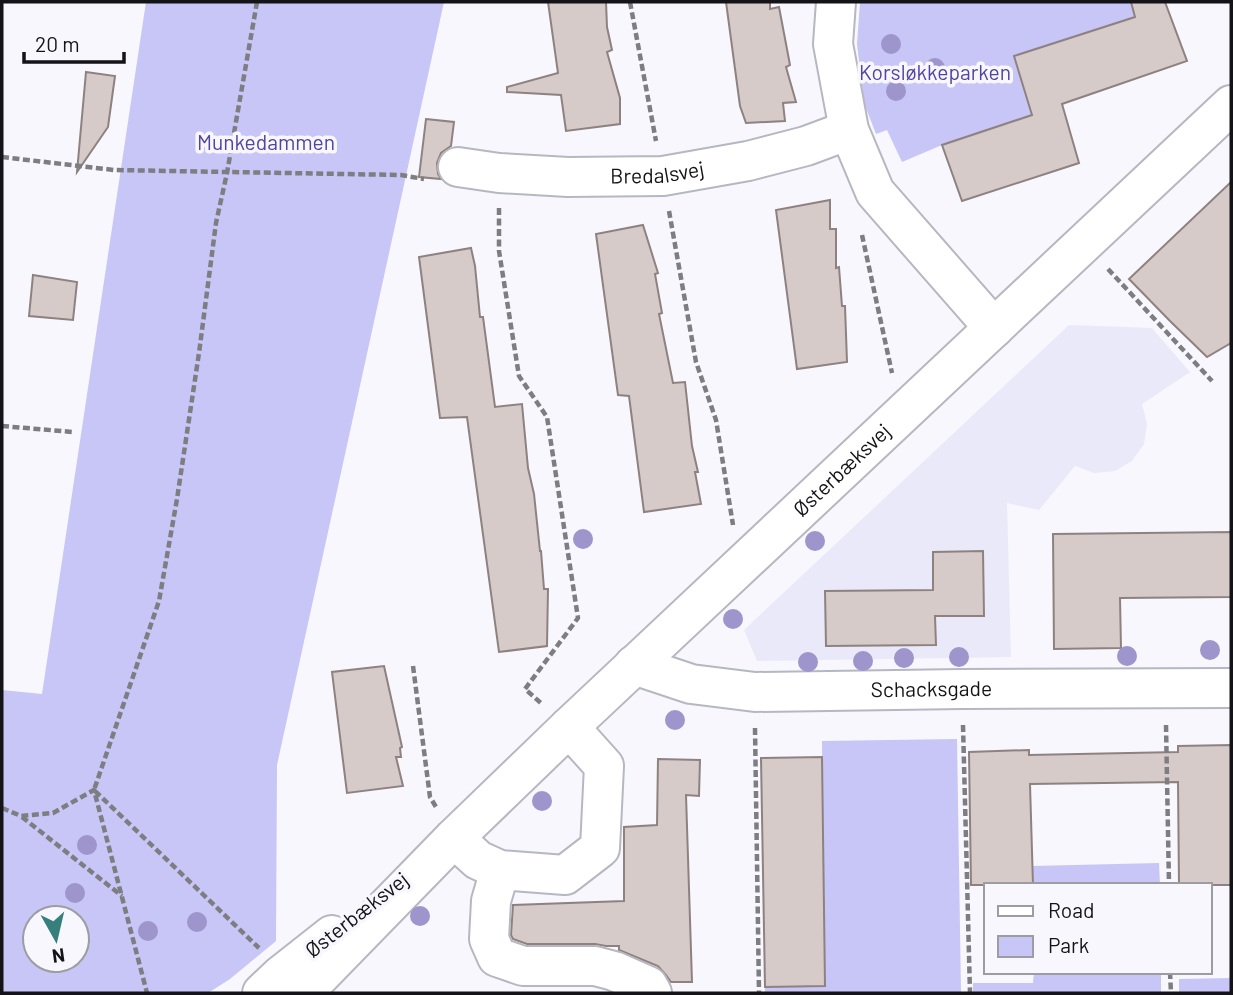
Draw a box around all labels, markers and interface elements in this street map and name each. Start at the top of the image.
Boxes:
scale bar [24,21,124,65]
text: 20 m [35,31,80,56]
park label: Korsløkkeparken [859,59,1011,84]
park label: Munkedammen [197,129,335,154]
street label: Bredalsvej [610,155,706,188]
street label: Østerbæksvej [787,418,895,521]
street label: Schacksgade [871,675,992,701]
street label: Østerbæksvej [299,866,413,962]
legend [984,883,1212,974]
text: Road [1048,897,1094,922]
north arrow [21,904,91,974]
text: Park [1048,932,1089,957]
text: N [51,944,66,969]

